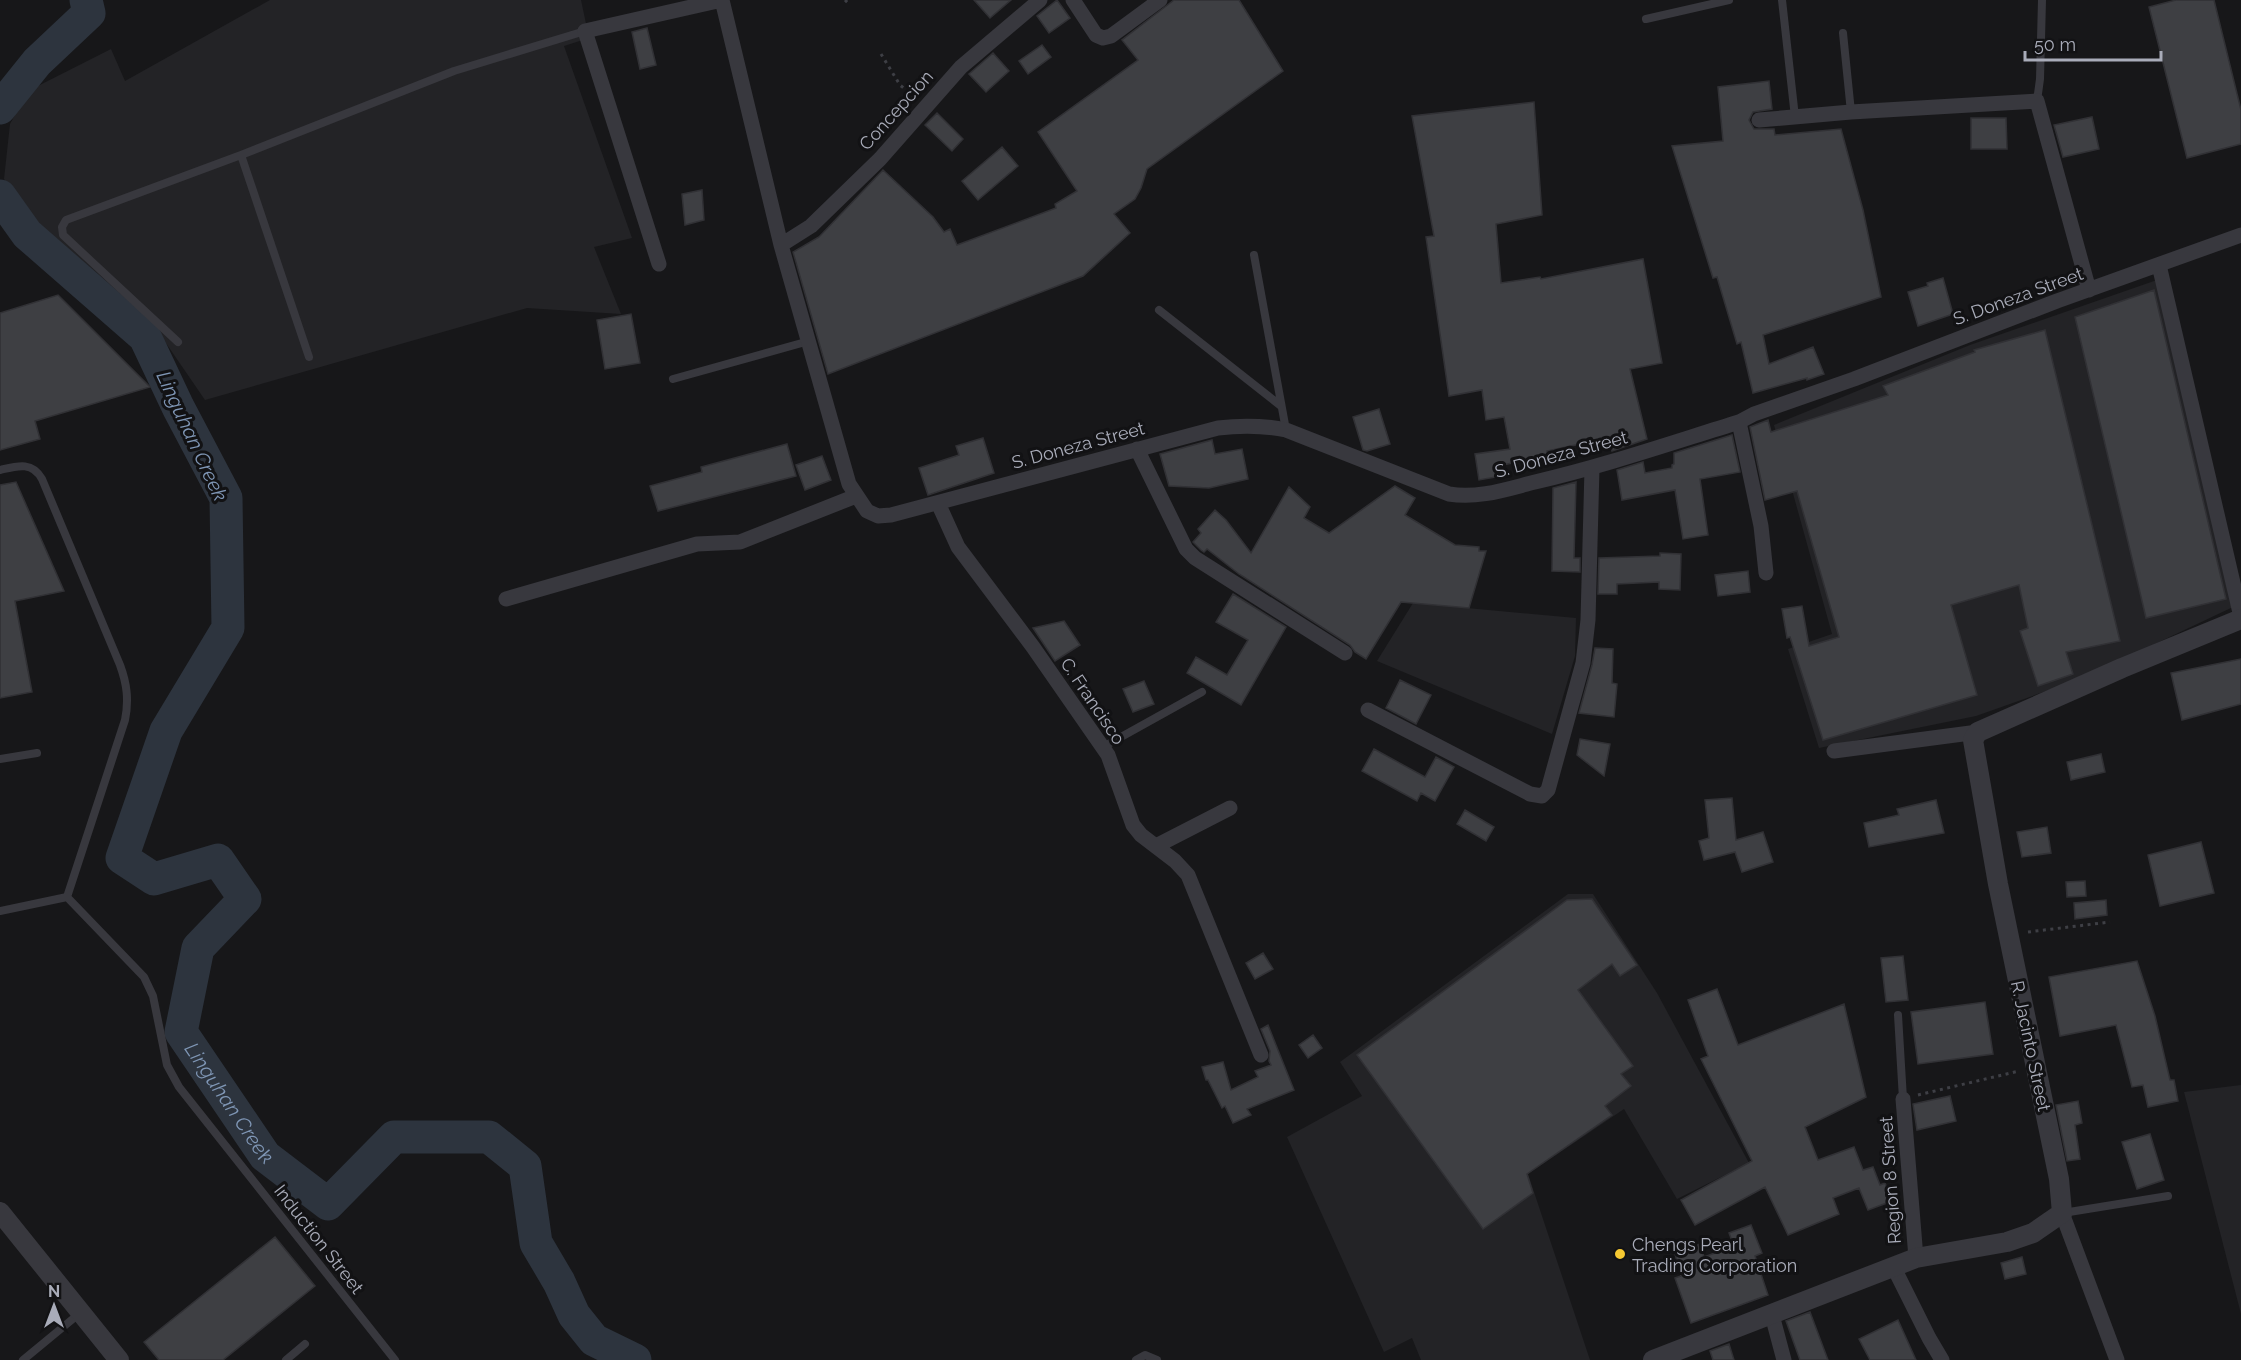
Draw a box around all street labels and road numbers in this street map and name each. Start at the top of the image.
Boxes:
street label: Concepcion [855,66,937,154]
street label: S. Doneza Street [1950,263,2086,329]
street label: S. Doneza Street [1009,417,1147,473]
street label: S. Doneza Street [1492,426,1630,482]
street label: C. Francisco [1056,654,1130,748]
street label: R. Jacinto Street [2007,979,2055,1113]
street label: Region 8 Street [1875,1115,1905,1245]
street label: Induction Street [270,1180,368,1298]

